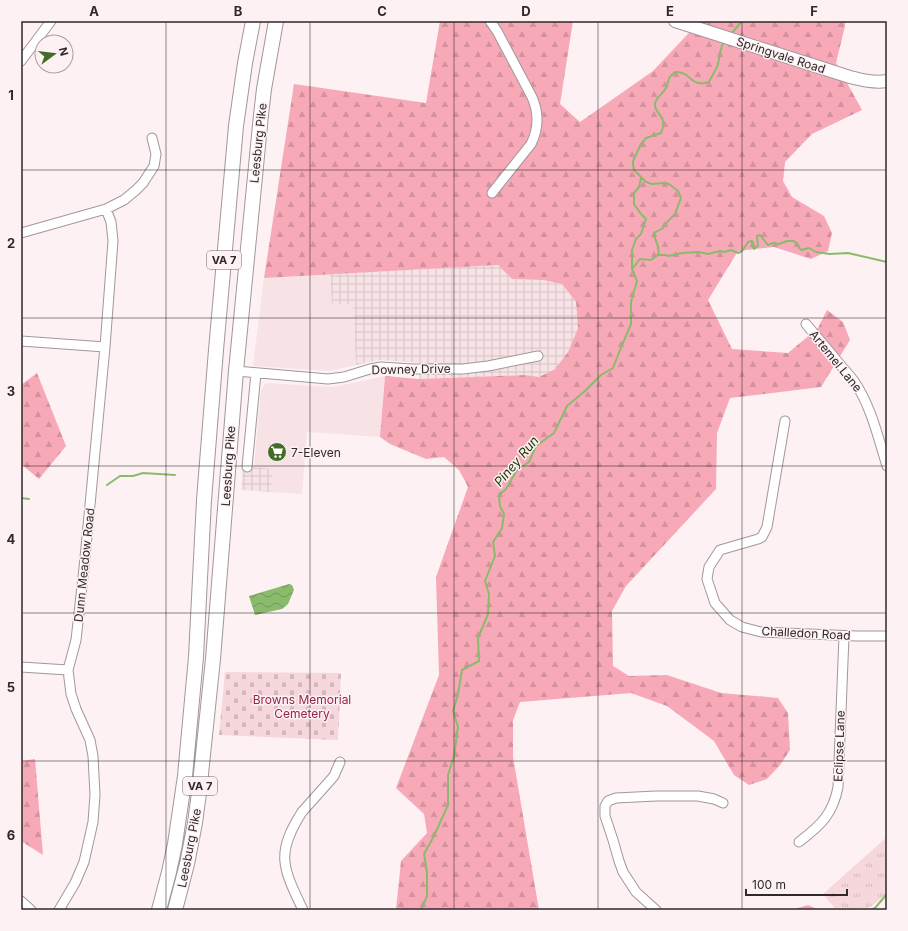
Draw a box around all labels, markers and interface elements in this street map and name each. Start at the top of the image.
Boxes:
text: A [89,3,99,19]
text: B [234,3,243,19]
text: C [377,3,387,19]
text: D [521,3,531,19]
text: E [666,3,674,19]
text: F [810,3,818,19]
north arrow [34,34,74,74]
street label: Springvale Road [735,34,827,76]
text: N [56,46,72,57]
text: 1 [8,87,14,103]
street label: Leesburg Pike [246,102,270,184]
text: 2 [7,235,15,251]
road number: VA 7 [207,251,241,269]
street label: Artemel Lane [807,327,865,395]
street label: Downey Drive [371,361,451,377]
text: 3 [7,383,15,399]
street label: Leesburg Pike [218,425,238,507]
water label: Piney Run [490,432,542,490]
supermarket icon: 7-Eleven [266,441,288,463]
place label: 7-Eleven [291,445,341,460]
street label: Dunn Meadow Road [71,507,97,623]
text: 4 [7,531,16,547]
street label: Challedon Road [761,623,851,643]
text: 5 [7,679,15,695]
park label: Browns Memorial Cemetery [253,692,351,721]
street label: Eclipse Lane [830,710,848,782]
road number: VA 7 [183,777,217,795]
street label: Leesburg Pike [174,807,204,889]
text: 6 [7,827,15,843]
scale bar [746,871,847,897]
text: 100 m [752,877,786,892]

